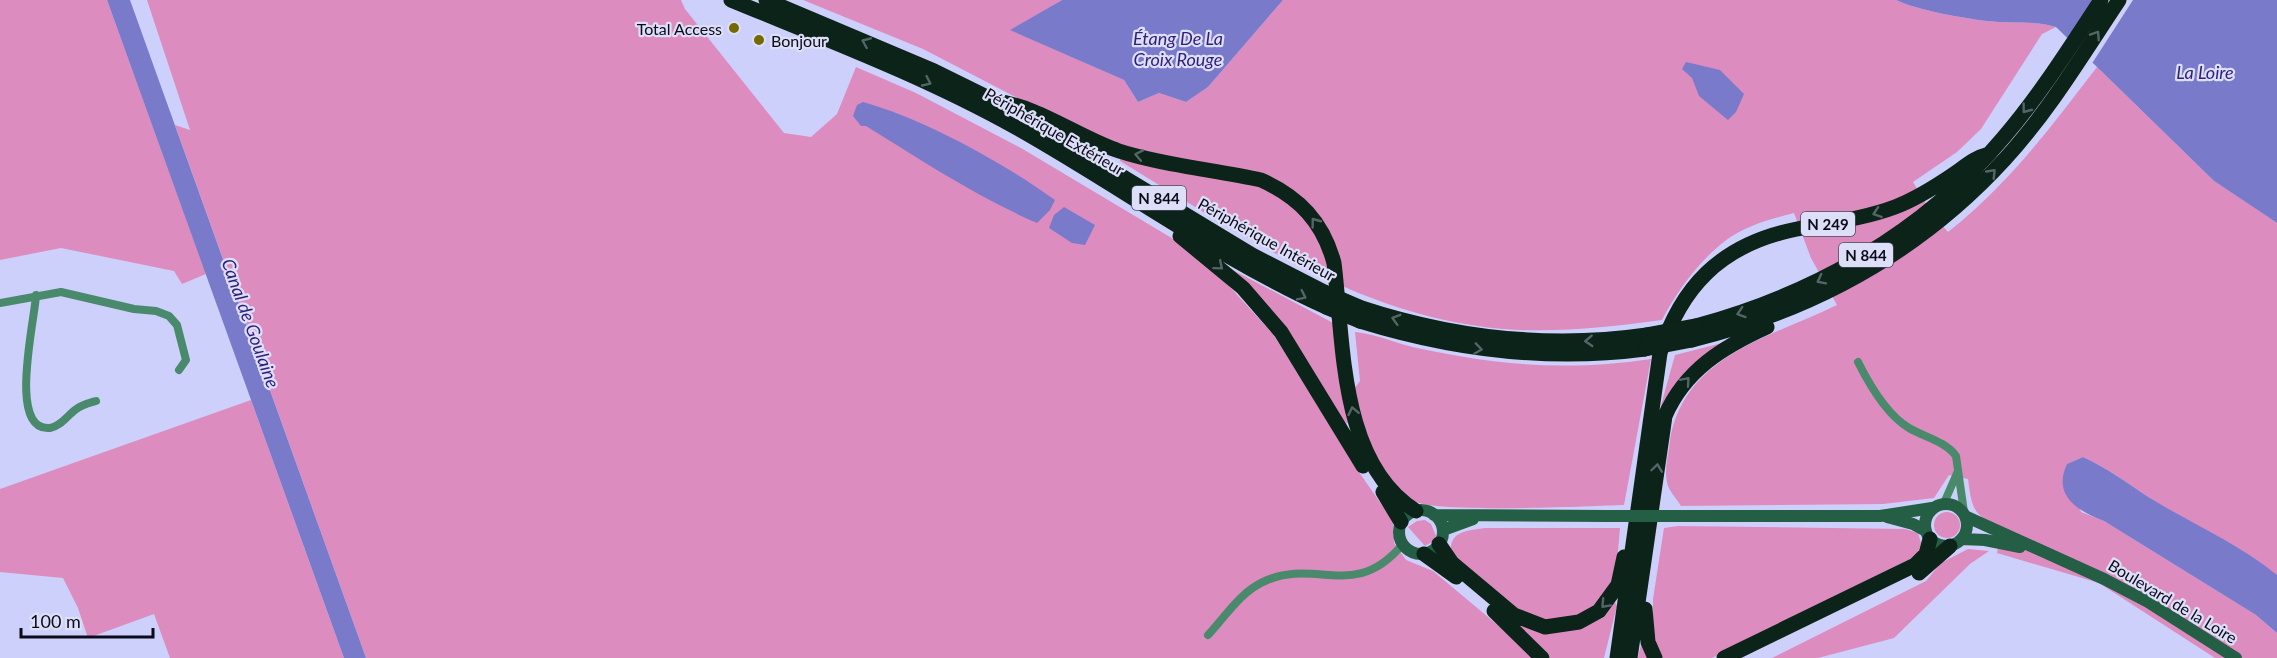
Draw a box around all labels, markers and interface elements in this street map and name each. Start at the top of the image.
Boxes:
place label: Total Access [637,19,722,38]
marker: Total Access [727,21,741,35]
water label: Étang De La Croix Rouge [1133,27,1223,70]
place label: Bonjour [771,31,827,50]
one-way arrow [2088,31,2100,41]
marker: Bonjour [752,33,766,47]
one-way arrow [861,37,872,49]
water label: La Loire [2176,61,2234,83]
one-way arrow [920,75,931,87]
street label: Périphérique Extérieur [982,83,1128,179]
one-way arrow [2023,103,2034,114]
one-way arrow [1134,149,1144,162]
one-way arrow [1984,170,1995,181]
road number: N 844 [1132,186,1186,210]
street label: Périphérique Intérieur [1195,193,1339,285]
one-way arrow [1872,206,1883,219]
road number: N 249 [1801,212,1855,236]
one-way arrow [1312,218,1323,229]
road number: N 844 [1839,243,1893,267]
water label: Canal de Goulaine [217,255,285,391]
one-way arrow [1212,259,1223,270]
one-way arrow [1817,272,1828,284]
one-way arrow [1295,288,1306,300]
one-way arrow [1736,306,1747,318]
one-way arrow [1391,314,1402,326]
one-way arrow [1585,334,1594,347]
one-way arrow [1474,342,1483,354]
one-way arrow [1679,377,1690,387]
one-way arrow [1347,406,1360,416]
one-way arrow [1650,463,1663,473]
street label: Boulevard de la Loire [2105,555,2241,647]
one-way arrow [1601,598,1612,608]
scale bar [21,601,153,639]
text: 100 m [30,610,81,632]

